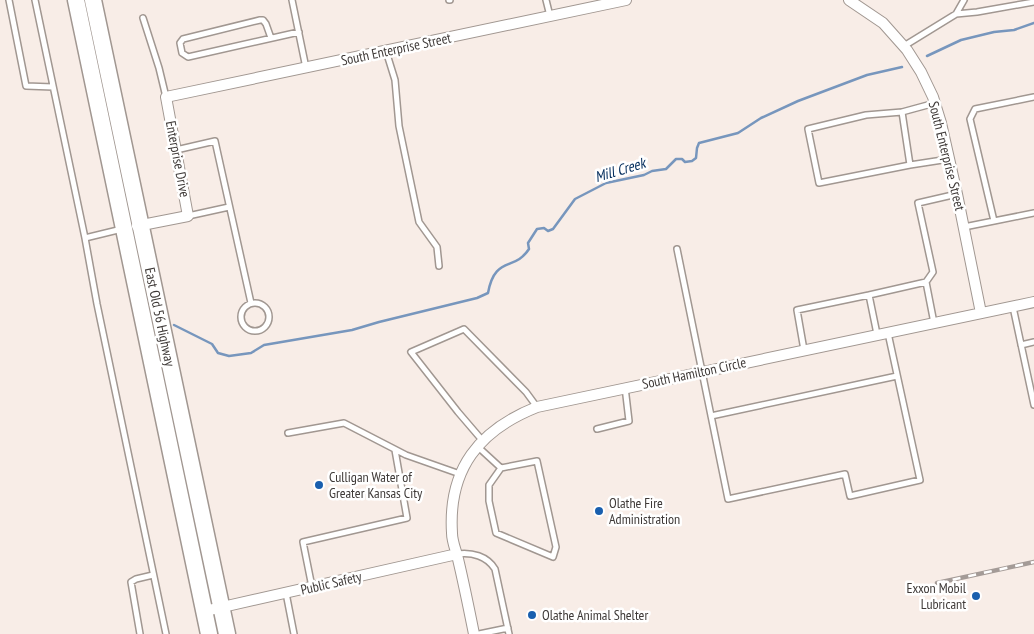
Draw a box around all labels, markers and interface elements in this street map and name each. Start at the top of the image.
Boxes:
street label: South Enterprise Street [339,29,453,69]
street label: South Enterprise Street [925,99,969,213]
street label: Enterprise Drive [162,119,194,199]
water label: Mill Creek [592,152,650,186]
street label: East Old 56 Highway [141,266,179,369]
street label: South Hamilton Circle [640,353,748,393]
place label: Culligan Water of Greater Kansas City [329,468,423,502]
marker: Culligan Water of Greater Kansas City [313,479,325,491]
place label: Olathe Fire Administration [609,494,680,528]
marker: Olathe Fire Administration [593,505,605,517]
street label: Public Safety [299,567,364,599]
place label: Exxon Mobil Lubricant [906,579,967,613]
marker: Exxon Mobil Lubricant [970,590,982,602]
place label: Olathe Animal Shelter [542,606,648,624]
marker: Olathe Animal Shelter [526,609,538,621]

